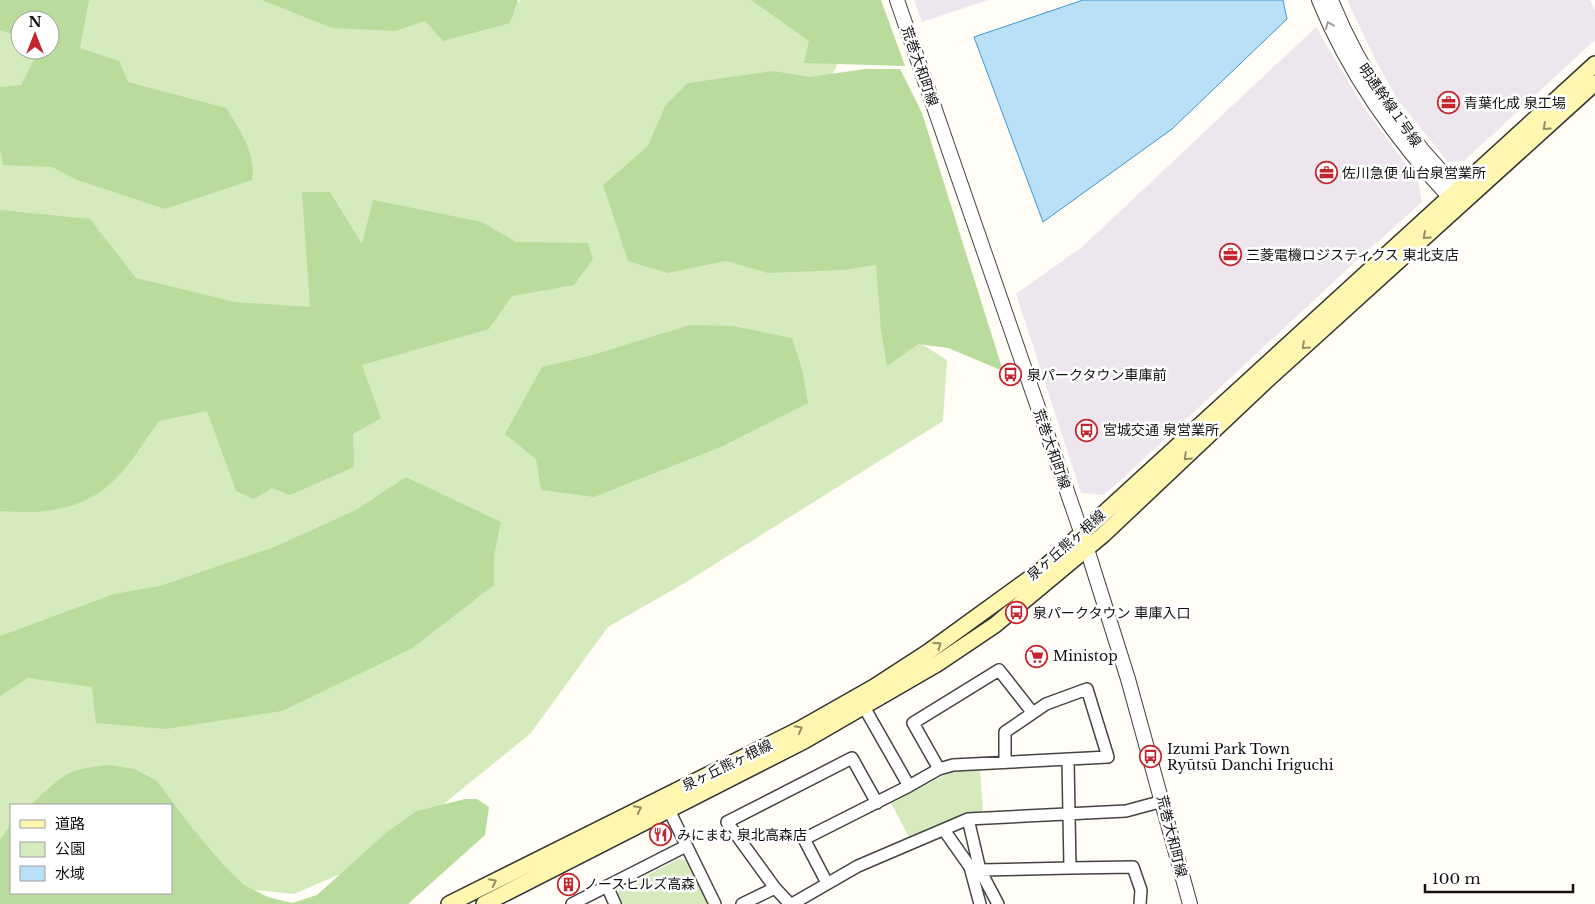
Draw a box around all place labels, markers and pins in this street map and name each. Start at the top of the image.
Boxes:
office icon: 青葉化成 泉工場 [1436,91,1460,115]
place label: 青葉化成 泉工場 [1464,94,1566,112]
office icon: 佐川急便 仙台泉営業所 [1314,161,1338,185]
place label: 佐川急便 仙台泉営業所 [1342,164,1486,182]
office icon: 三菱電機ロジスティクス 東北支店 [1218,243,1242,267]
place label: 三菱電機ロジスティクス 東北支店 [1246,246,1459,264]
bus stop icon: 泉パークタウン車庫前 [999,363,1023,387]
place label: 泉パークタウン車庫前 [1027,366,1166,384]
bus stop icon: 宮城交通 泉営業所 [1075,418,1099,442]
place label: 宮城交通 泉営業所 [1103,421,1219,439]
bus stop icon: 泉パークタウン 車庫入口 [1005,601,1029,625]
place label: 泉パークタウン 車庫入口 [1033,604,1190,622]
supermarket icon: Ministop [1025,644,1049,668]
place label: Ministop [1053,647,1118,665]
place label: Izumi Park Town Ryūtsū Danchi Iriguchi [1167,740,1334,774]
bus stop icon: Izumi Park Town Ryūtsū Danchi Iriguchi [1139,745,1163,769]
restaurant icon: みにまむ 泉北高森店 [649,823,673,847]
place label: みにまむ 泉北高森店 [677,826,807,844]
building icon: ノースヒルズ高森 [556,872,580,896]
place label: ノースヒルズ高森 [584,875,695,893]

